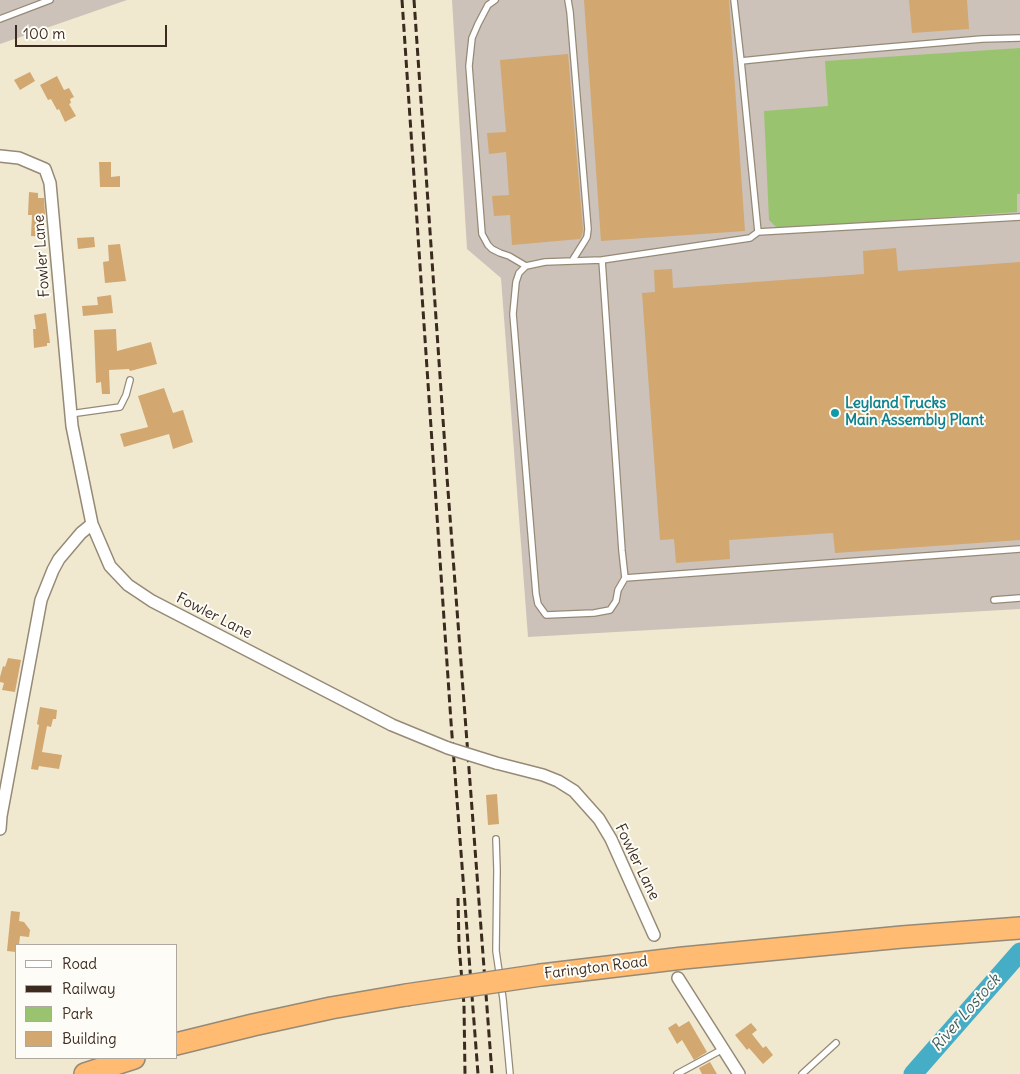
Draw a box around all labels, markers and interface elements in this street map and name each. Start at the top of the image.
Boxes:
scale bar [18,15,170,47]
text: 100 m [23,24,65,43]
street label: Fowler Lane [30,214,54,298]
place label: Leyland Trucks Main Assembly Plant [845,395,984,430]
marker: Leyland Trucks Main Assembly Plant [829,407,841,419]
street label: Fowler Lane [173,589,255,643]
street label: Fowler Lane [611,821,663,903]
legend [15,944,178,1059]
street label: Farington Road [543,953,649,983]
text: Road [62,954,97,973]
water label: River Lostock [927,970,1005,1056]
text: Railway [62,979,116,998]
text: Park [62,1004,93,1023]
text: Building [62,1029,117,1048]

